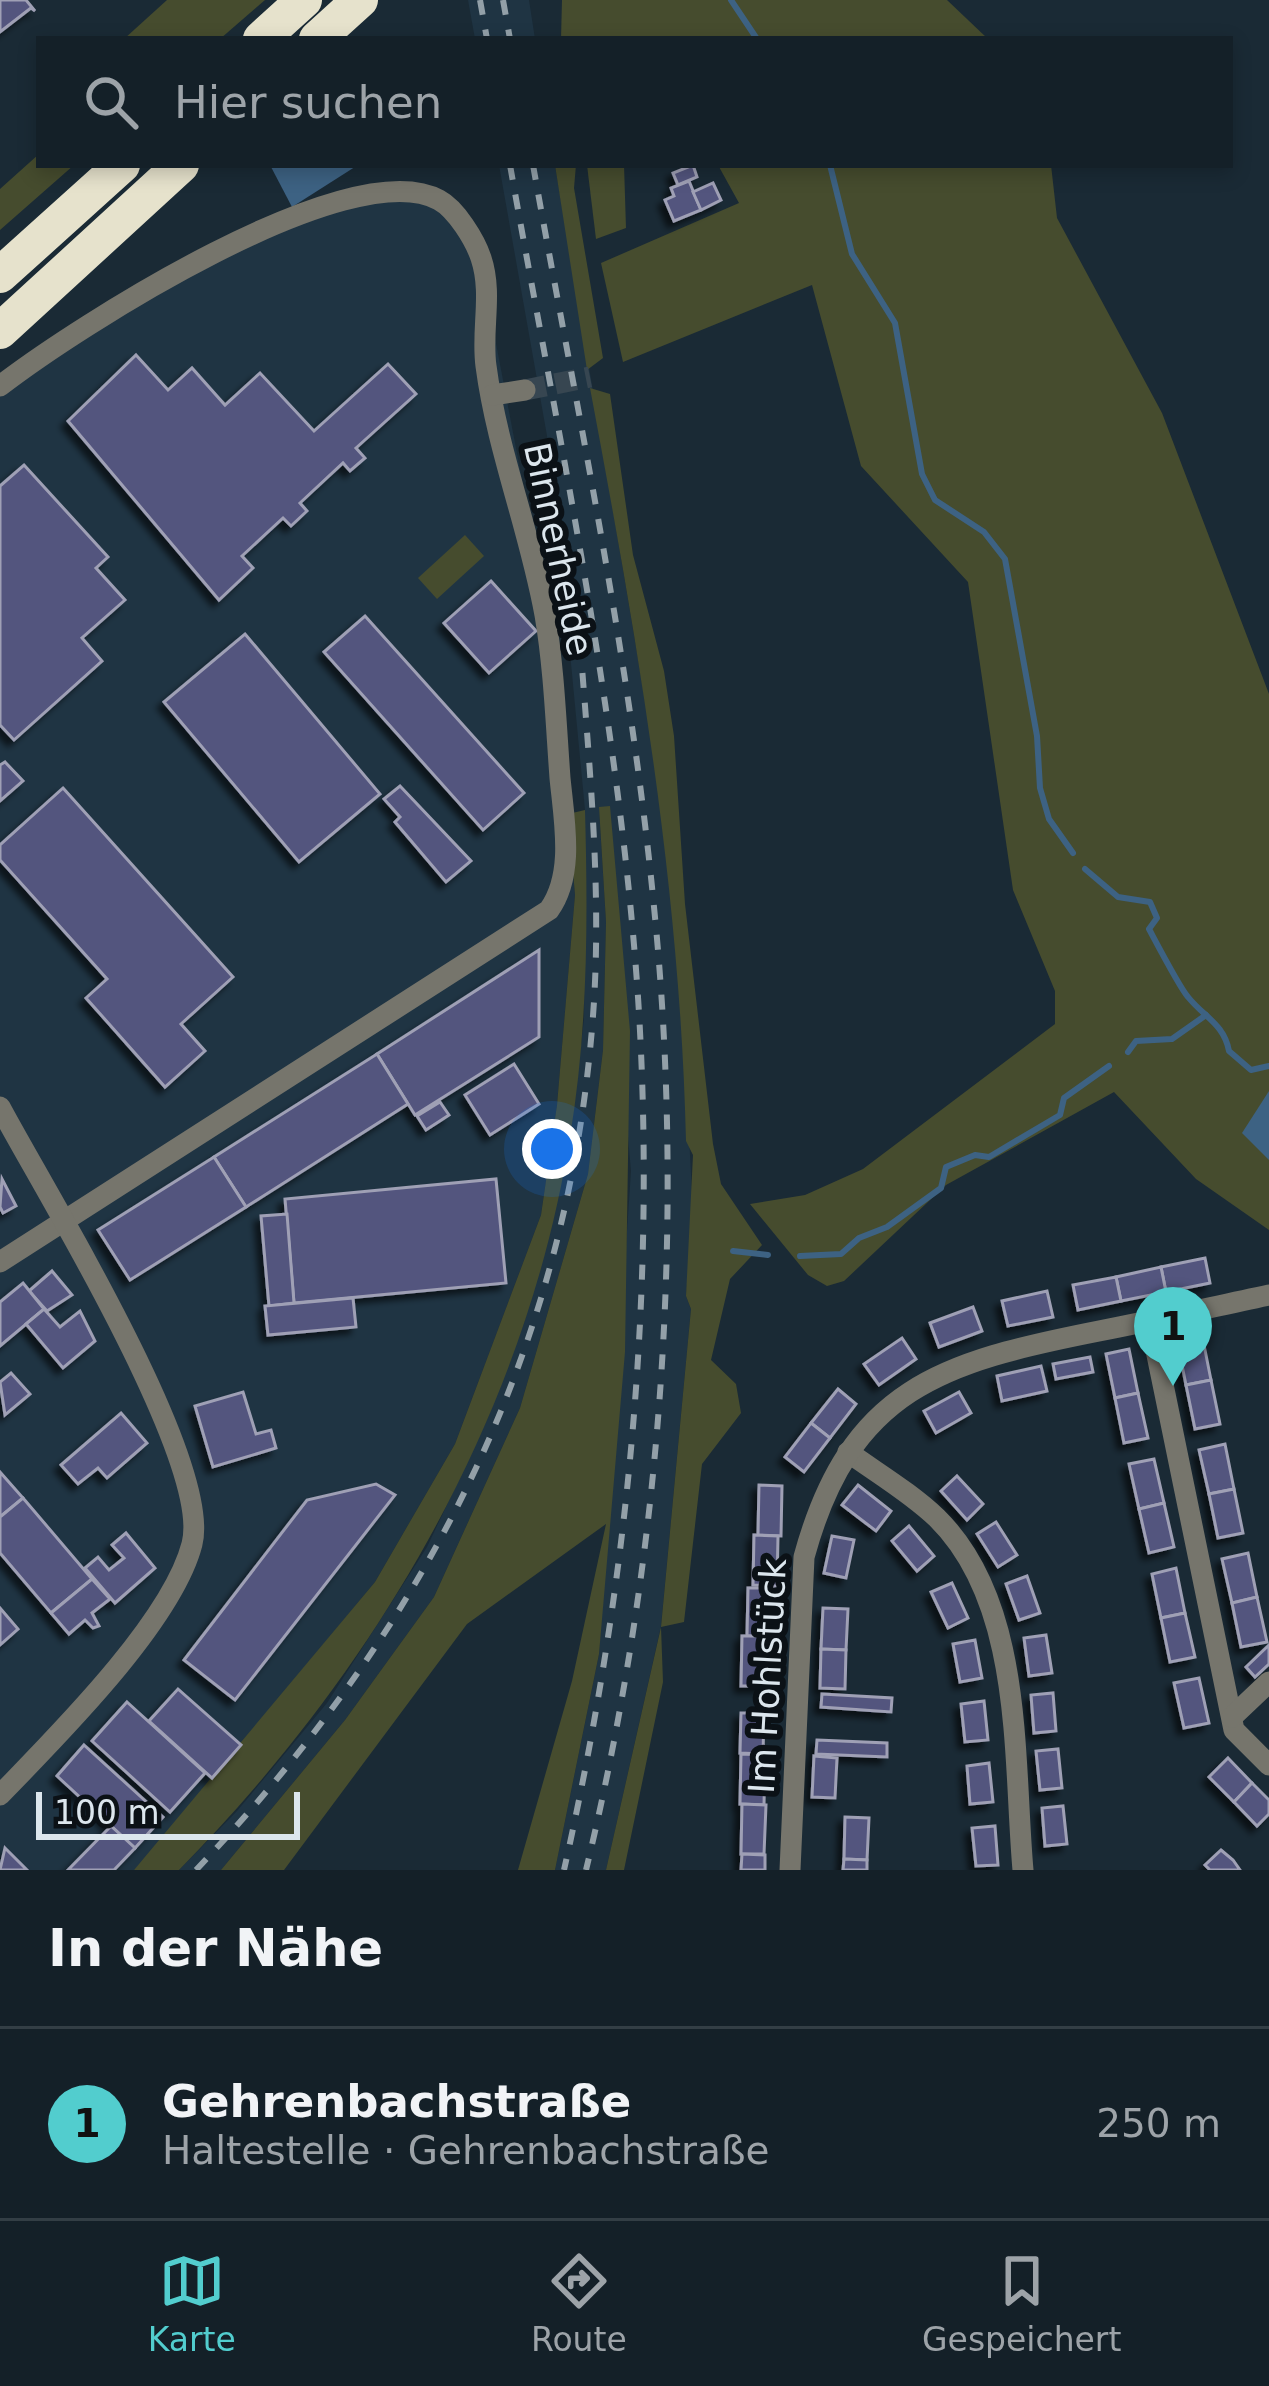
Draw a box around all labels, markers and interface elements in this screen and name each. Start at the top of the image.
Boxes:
search box [36,36,1233,168]
icon: search [78,69,144,135]
text: Hier suchen [174,76,442,129]
street label: Binnerheide [516,439,601,659]
your location [522,1119,582,1179]
pin: 1 [1134,1287,1212,1386]
street label: Im Hohlstück [741,1557,794,1795]
scale bar [36,1786,300,1839]
text: 100 m [54,1793,160,1832]
text: In der Nähe [48,1919,383,1978]
text: Gehrenbachstraße [162,2075,631,2128]
text: 1 [73,2101,101,2146]
text: 250 m [1096,2101,1221,2146]
text: Haltestelle · Gehrenbachstraße [162,2128,770,2173]
tab: Karte [148,2248,236,2359]
tab: Route [531,2248,627,2359]
tab: Gespeichert [922,2248,1121,2359]

